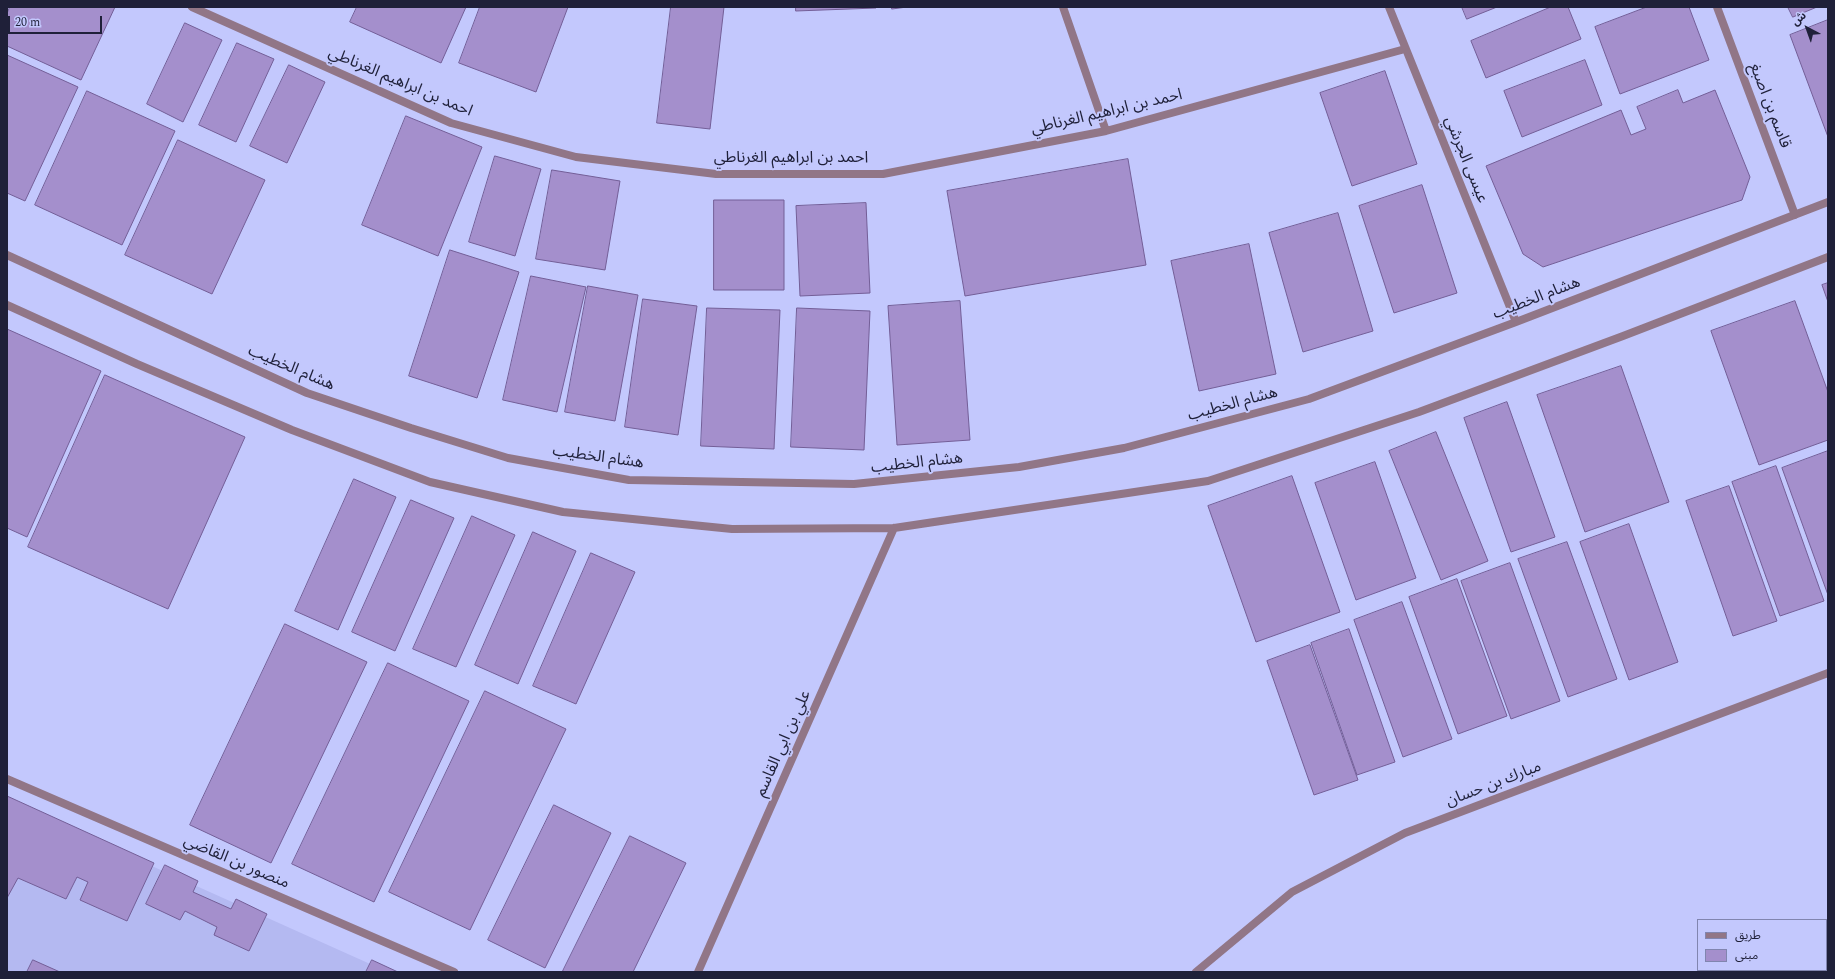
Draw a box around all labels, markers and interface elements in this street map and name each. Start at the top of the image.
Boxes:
text: ش [1788,7,1810,30]
scale bar [10,8,104,34]
north arrow [1787,8,1827,48]
text: 20 m [15,13,40,32]
street label: احمد بن ابراهيم الغرناطي [325,44,475,122]
street label: قاسم بن اصبغ [1744,61,1794,151]
street label: احمد بن ابراهيم الغرناطي [1029,86,1185,140]
street label: عيسى الجرشي [1439,114,1491,206]
street label: احمد بن ابراهيم الغرناطي [714,149,868,169]
street label: هشام الخطيب [1491,274,1583,324]
street label: هشام الخطيب [245,342,337,396]
street label: هشام الخطيب [1186,384,1280,426]
street label: هشام الخطيب [551,442,645,474]
street label: هشام الخطيب [870,450,964,478]
street label: علي بن ابي القاسم [752,688,816,800]
street label: مبارك بن حسان [1444,758,1544,812]
street label: منصور بن القاضي [180,832,292,894]
legend [1697,919,1827,971]
text: طريق [1735,926,1761,945]
text: مبنى [1735,946,1758,965]

